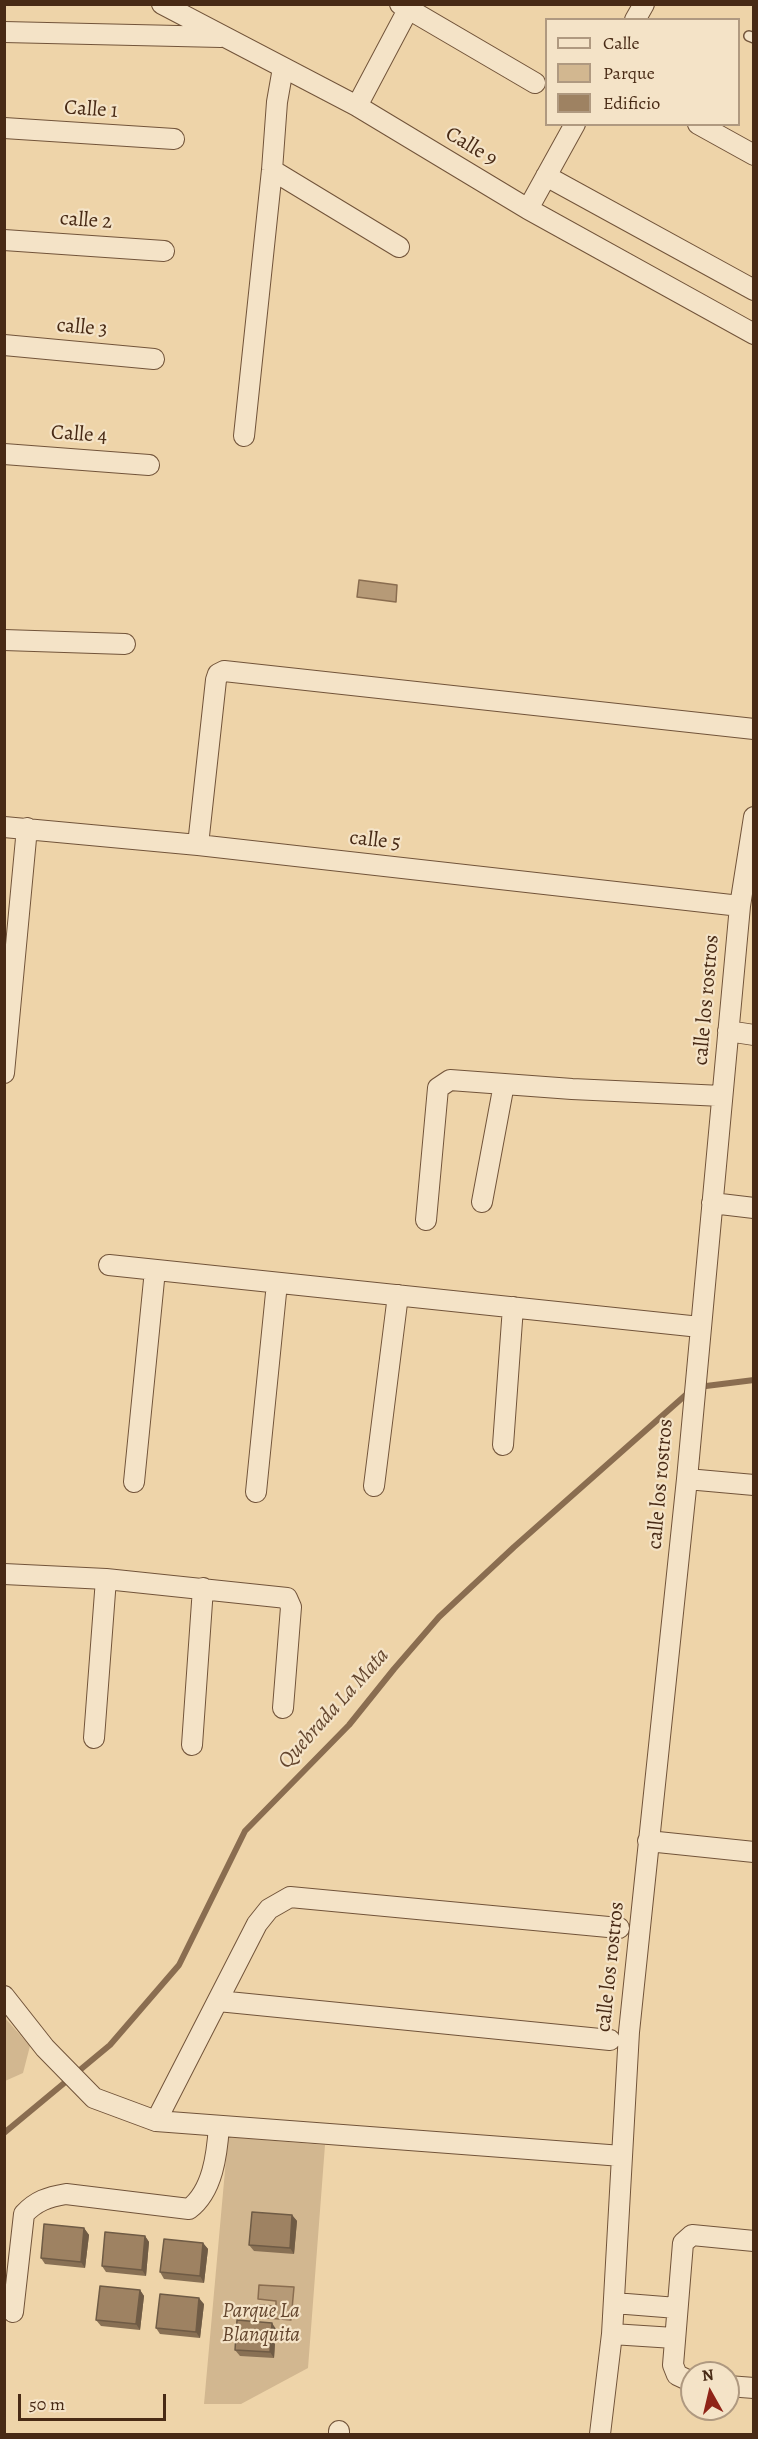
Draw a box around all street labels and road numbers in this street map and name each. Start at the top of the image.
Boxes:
street label: Calle 1 [63,96,119,124]
street label: Calle 9 [440,122,502,172]
street label: calle 2 [59,207,113,235]
street label: calle 3 [55,313,109,343]
street label: Calle 4 [50,420,108,450]
street label: calle 5 [348,826,402,856]
street label: calle los rostros [689,934,725,1066]
street label: calle los rostros [643,1418,679,1550]
street label: calle los rostros [592,1901,630,2033]

